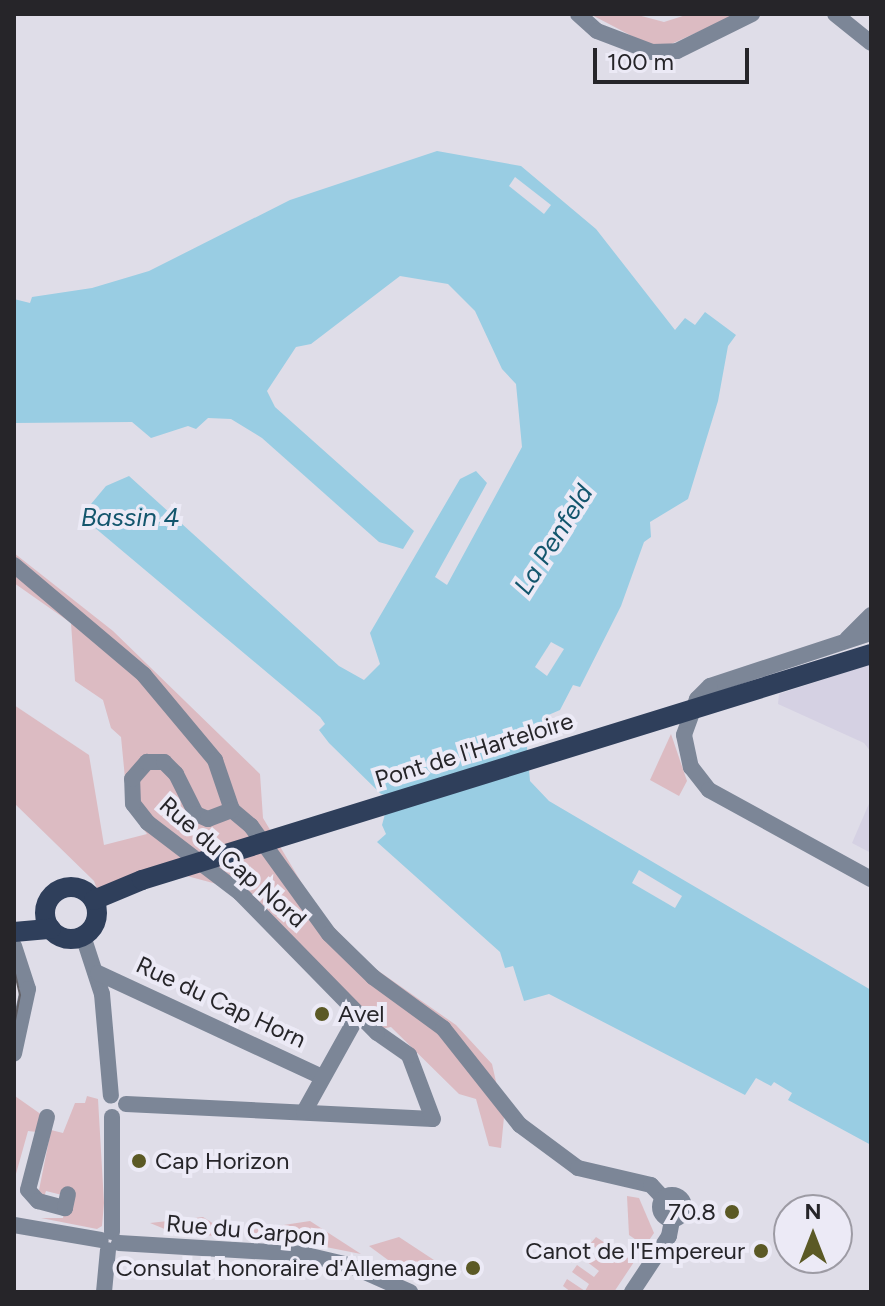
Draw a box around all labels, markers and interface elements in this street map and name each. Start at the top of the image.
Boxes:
scale bar [597,32,753,82]
text: 100 m [607,47,674,76]
water label: La Penfeld [508,479,600,601]
water label: Bassin 4 [81,502,179,534]
street label: Pont de l'Harteloire [371,706,577,794]
street label: Rue du Cap Nord [154,790,312,934]
street label: Rue du Cap Horn [132,950,310,1054]
place label: Avel [338,1000,385,1028]
marker: Avel [313,1005,331,1023]
place label: Cap Horizon [155,1147,289,1175]
marker: Cap Horizon [130,1152,148,1170]
north arrow [773,1194,853,1274]
place label: 70.8 [668,1198,716,1226]
text: N [804,1198,822,1225]
marker: 70.8 [723,1203,741,1221]
street label: Rue du Carpon [165,1209,327,1251]
place label: Canot de l'Empereur [525,1237,745,1265]
marker: Canot de l'Empereur [752,1242,770,1260]
place label: Consulat honoraire d'Allemagne [116,1254,457,1282]
marker: Consulat honoraire d'Allemagne [464,1259,482,1277]

